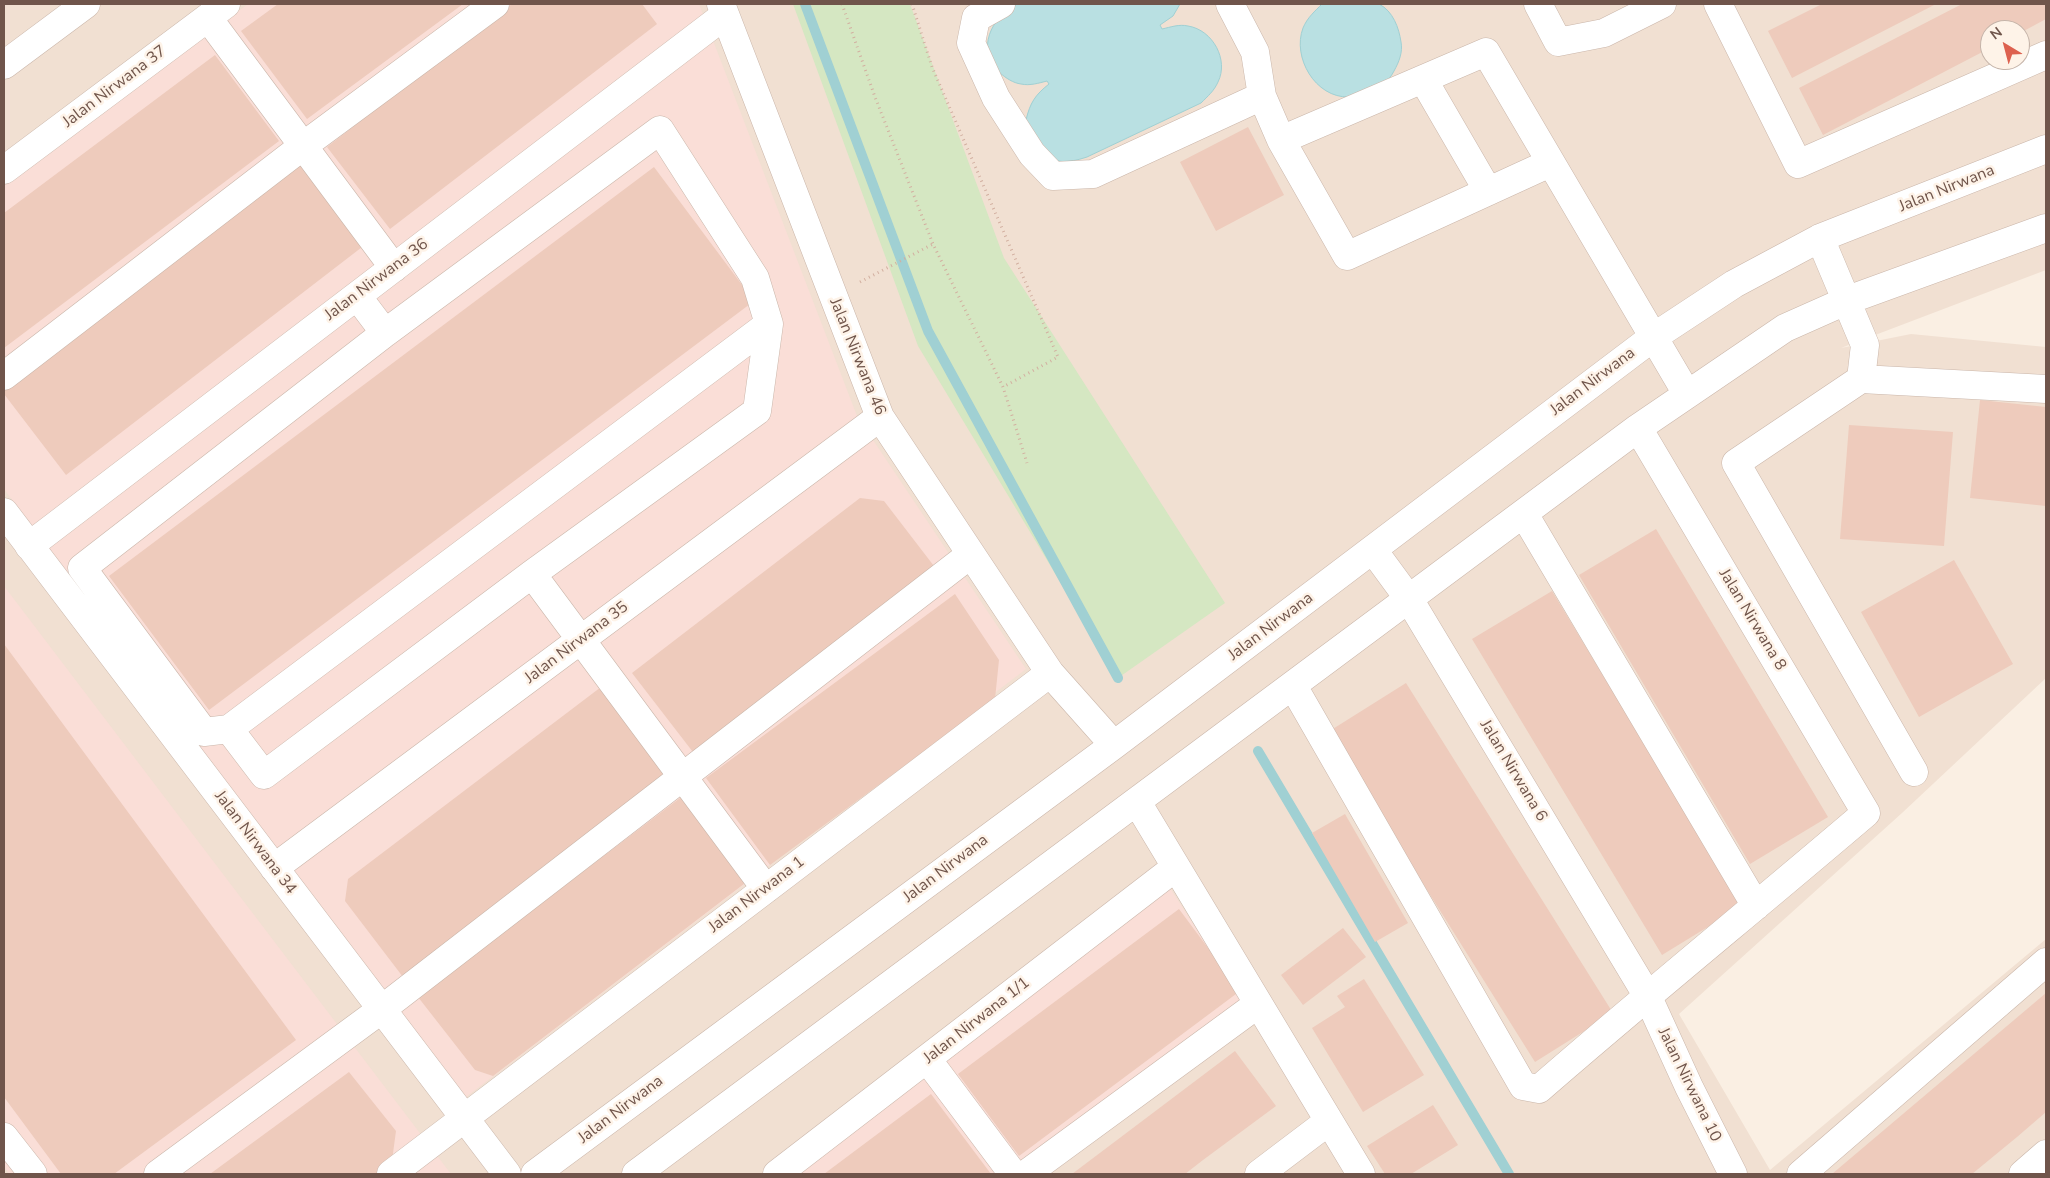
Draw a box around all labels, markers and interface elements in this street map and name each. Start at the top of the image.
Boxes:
north arrow [1980,20,2030,70]
text: N [1986,23,2006,44]
street label: Jalan Nirwana 37 [60,42,170,132]
street label: Jalan Nirwana [1896,161,1998,217]
street label: Jalan Nirwana 36 [322,235,432,325]
street label: Jalan Nirwana 46 [825,296,889,418]
street label: Jalan Nirwana [1547,344,1639,420]
street label: Jalan Nirwana 8 [1714,566,1790,674]
street label: Jalan Nirwana [1225,589,1317,665]
street label: Jalan Nirwana 35 [522,598,632,688]
street label: Jalan Nirwana 6 [1475,717,1551,825]
street label: Jalan Nirwana 34 [210,788,300,898]
street label: Jalan Nirwana [900,831,992,907]
street label: Jalan Nirwana 1 [705,853,809,937]
street label: Jalan Nirwana 1/1 [920,974,1034,1068]
street label: Jalan Nirwana 10 [1653,1025,1725,1145]
street label: Jalan Nirwana [575,1072,667,1148]

